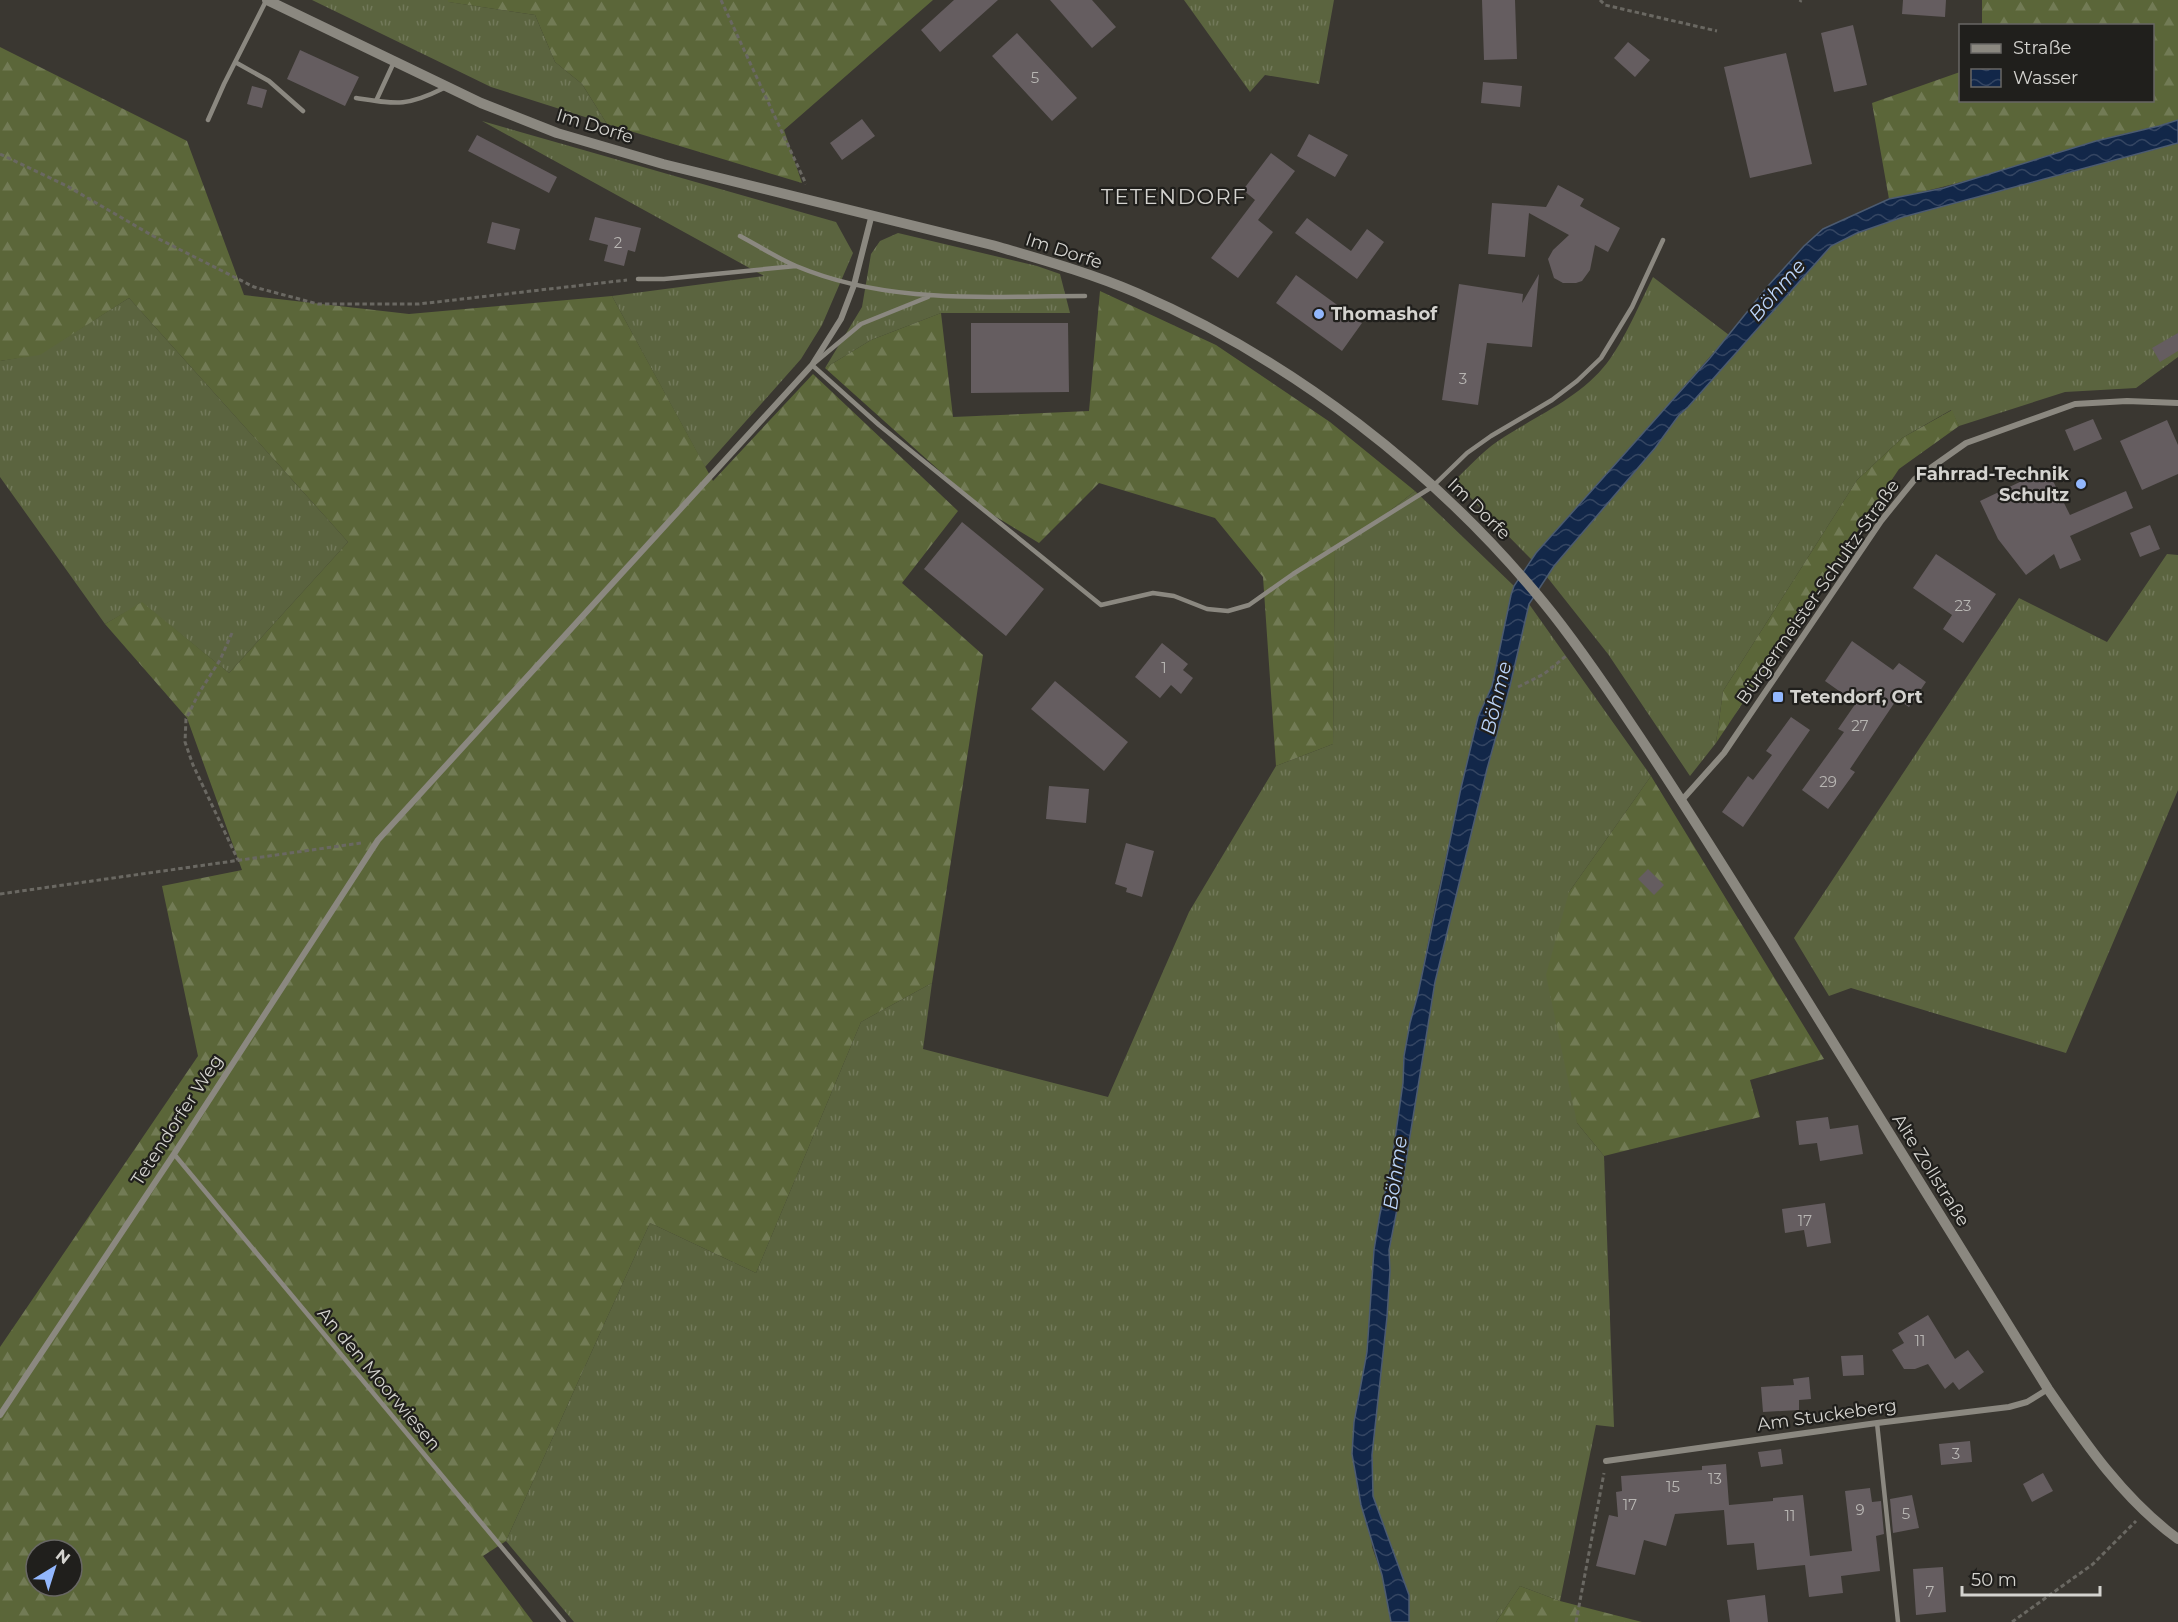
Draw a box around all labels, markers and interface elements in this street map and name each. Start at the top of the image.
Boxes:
legend [1959,24,2154,102]
text: Straße [2013,37,2072,59]
text: Wasser [2013,67,2078,89]
house number: 5 [1031,68,1039,87]
street label: Im Dorfe [554,104,636,148]
district label: TETENDORF [1101,184,1247,209]
street label: Im Dorfe [1023,228,1105,274]
house number: 2 [614,233,622,252]
water label: Böhme [1744,254,1810,326]
place label: Thomashof [1331,303,1438,325]
marker: Thomashof [1312,307,1326,321]
house number: 3 [1459,369,1467,388]
place label: Fahrrad-Technik Schultz [1915,463,2069,506]
street label: Im Dorfe [1443,473,1515,545]
street label: Bürgermeister-Schultz-Straße [1732,475,1904,709]
marker: Fahrrad-Technik Schultz [2074,477,2088,491]
house number: 23 [1955,596,1971,615]
house number: 1 [1161,658,1167,677]
water label: Böhme [1475,659,1517,737]
place label: Tetendorf, Ort [1790,686,1923,708]
marker: Tetendorf, Ort [1771,690,1785,704]
house number: 27 [1851,716,1869,735]
house number: 29 [1819,772,1837,791]
street label: Tetendorfer Weg [126,1050,228,1190]
street label: Alte Zollstraße [1888,1110,1974,1230]
water label: Böhme [1378,1134,1412,1212]
house number: 17 [1798,1211,1812,1230]
street label: An den Moorwiesen [313,1303,445,1455]
house number: 11 [1915,1331,1925,1350]
street label: Am Stuckeberg [1756,1394,1898,1436]
house number: 3 [1952,1444,1960,1463]
house number: 13 [1708,1469,1722,1488]
house number: 15 [1666,1477,1680,1496]
house number: 17 [1623,1495,1637,1514]
house number: 9 [1855,1500,1865,1519]
house number: 5 [1902,1504,1910,1523]
house number: 11 [1785,1506,1795,1525]
north arrow [24,1538,84,1598]
text: N [52,1545,74,1568]
scale bar [1962,1559,2100,1597]
text: 50 m [1971,1569,2017,1591]
house number: 7 [1926,1582,1935,1601]

